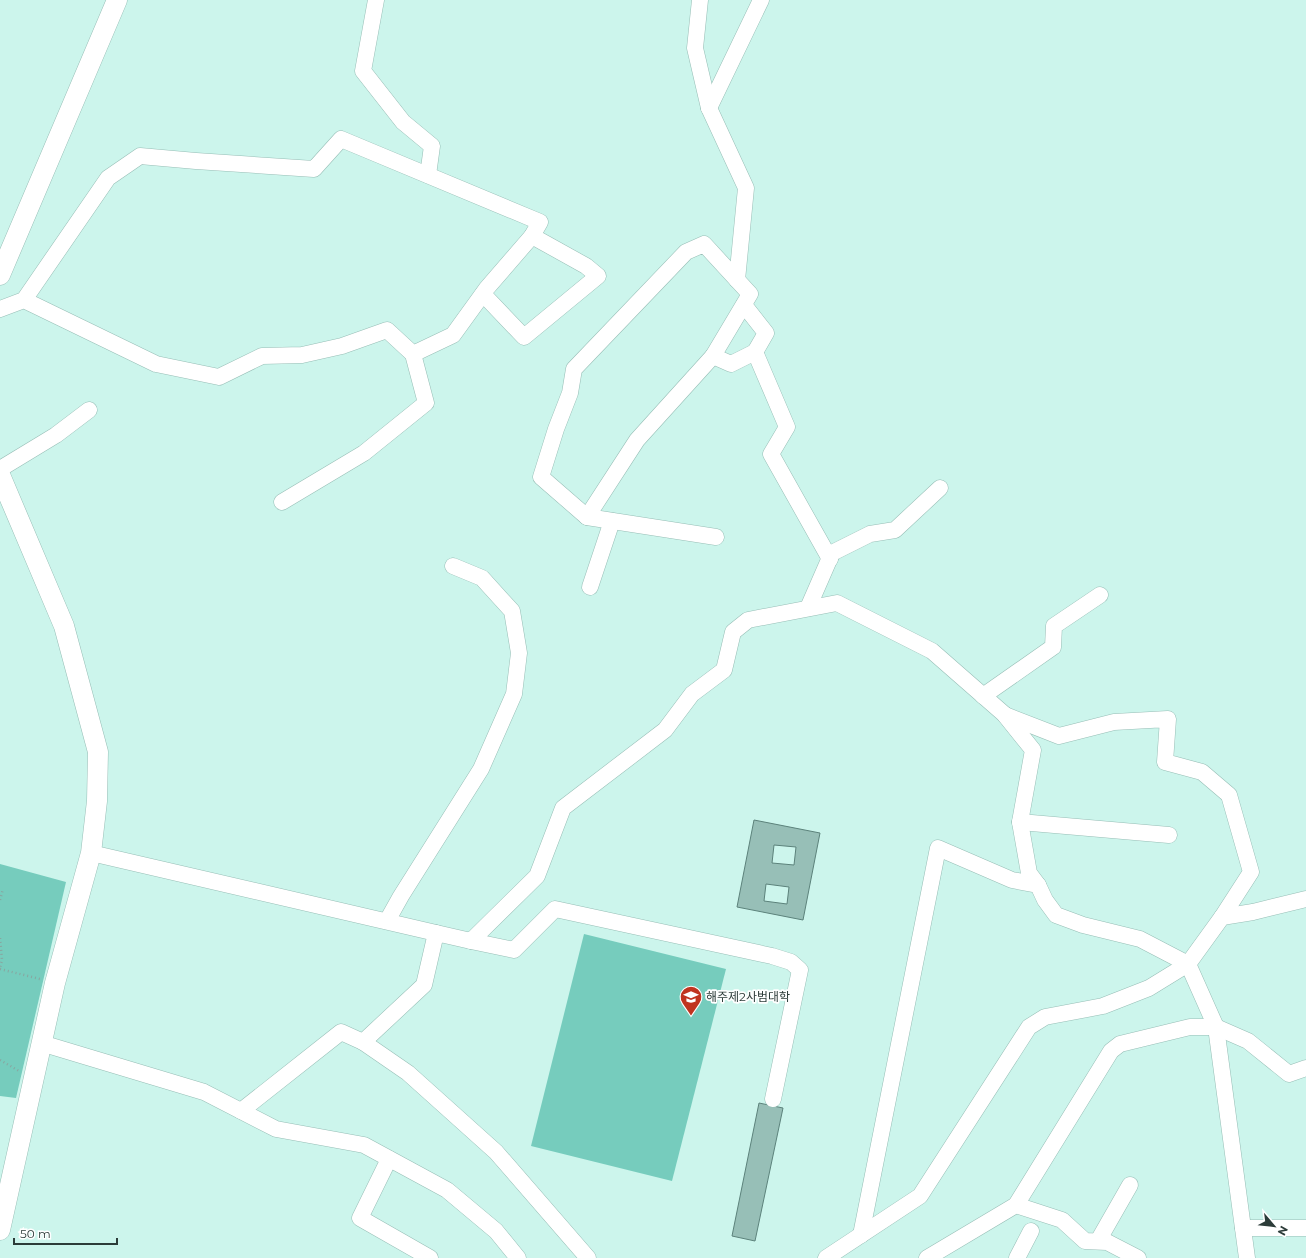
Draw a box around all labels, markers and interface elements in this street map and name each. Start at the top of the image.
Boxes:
school or university icon: 해주제2사범대학 [678,984,704,1017]
place label: 해주제2사범대학 [706,989,790,1004]
north arrow [1254,1206,1294,1246]
scale bar [14,1220,117,1246]
text: N [1275,1223,1291,1238]
text: 50 m [20,1226,51,1241]

